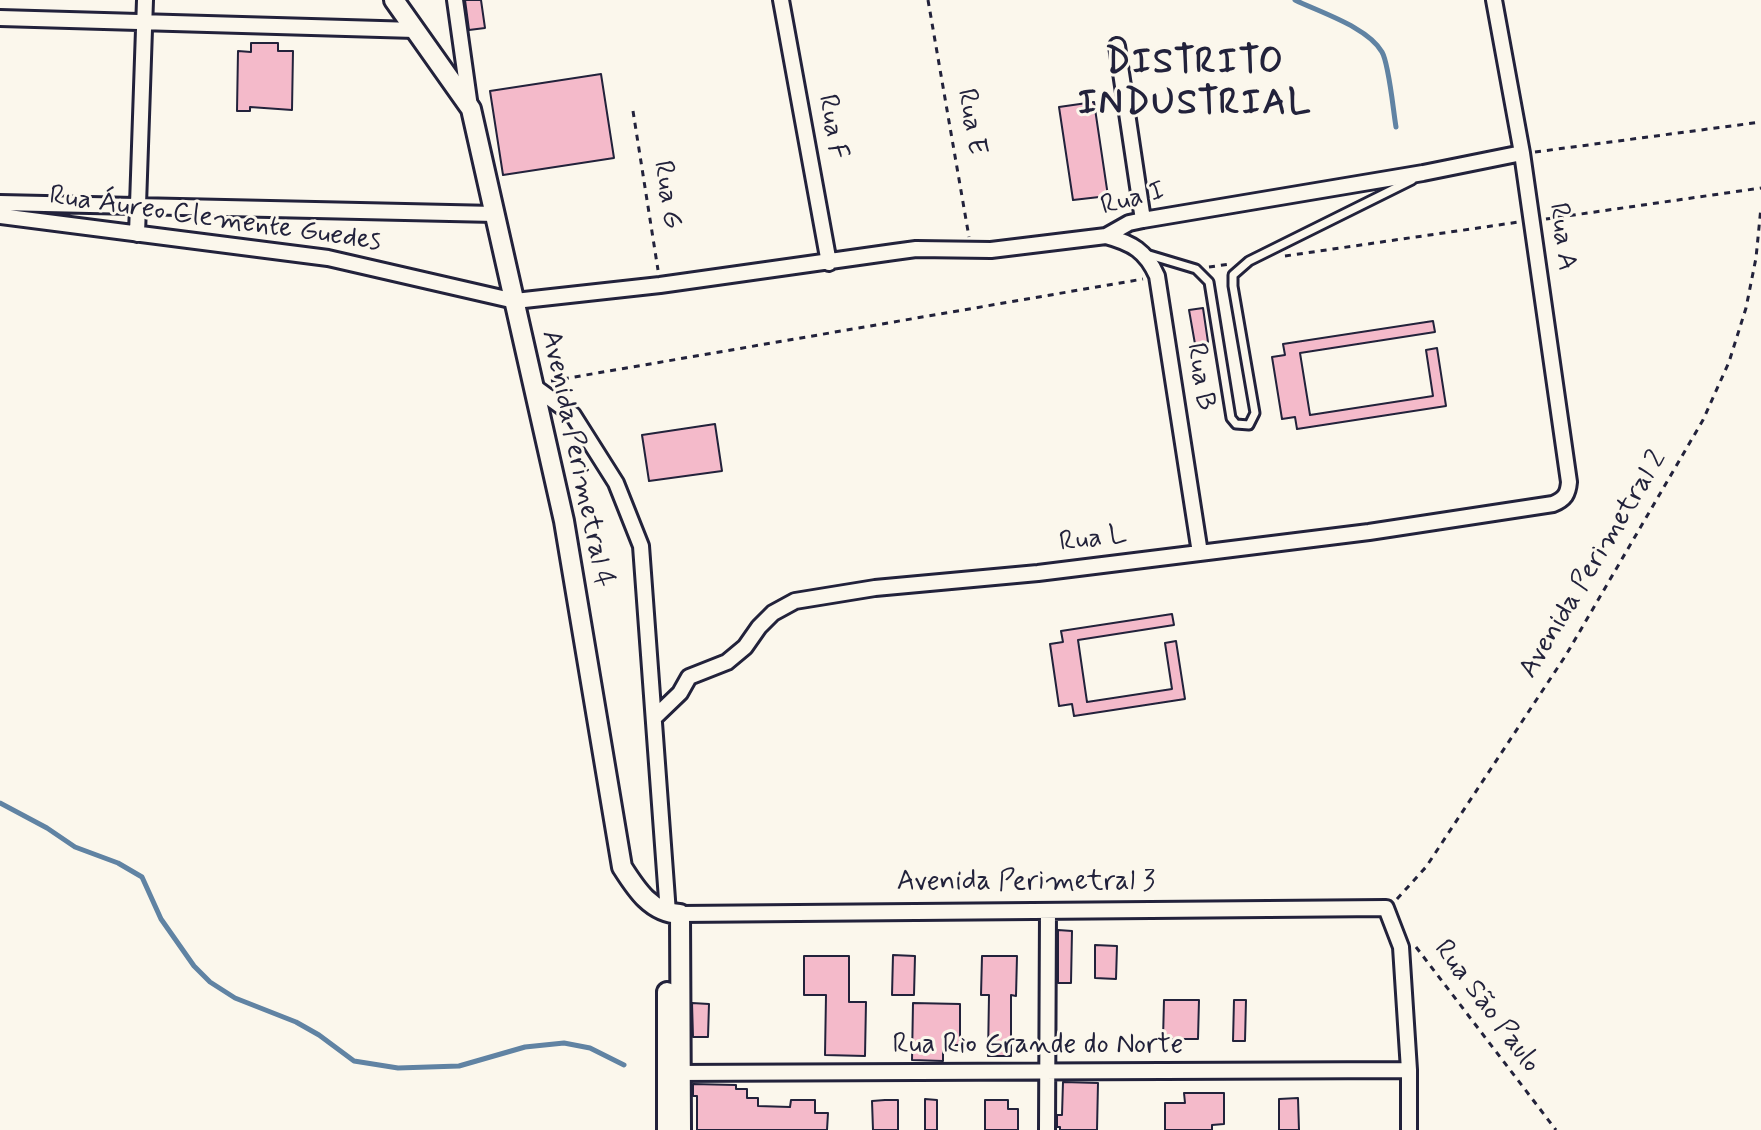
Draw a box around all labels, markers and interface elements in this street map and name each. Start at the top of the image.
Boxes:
district label: DISTRITO INDUSTRIAL [1082,42,1308,127]
street label: Rua E [948,86,992,158]
street label: Rua F [809,92,853,162]
street label: Rua G [644,158,688,232]
street label: Rua I [1097,175,1169,225]
street label: Rua Áureo Clemente Guedes [47,180,383,260]
street label: Rua A [1540,201,1582,273]
street label: Avenida Perimetral 4 [532,327,620,591]
street label: Rua B [1177,341,1221,413]
street label: Avenida Perimetral 2 [1513,445,1675,685]
street label: Rua L [1057,519,1129,561]
street label: Avenida Perimetral 3 [897,866,1155,900]
street label: Rua São Paulo [1425,934,1547,1080]
street label: Rua Rio Grande do Norte [893,1029,1183,1063]

